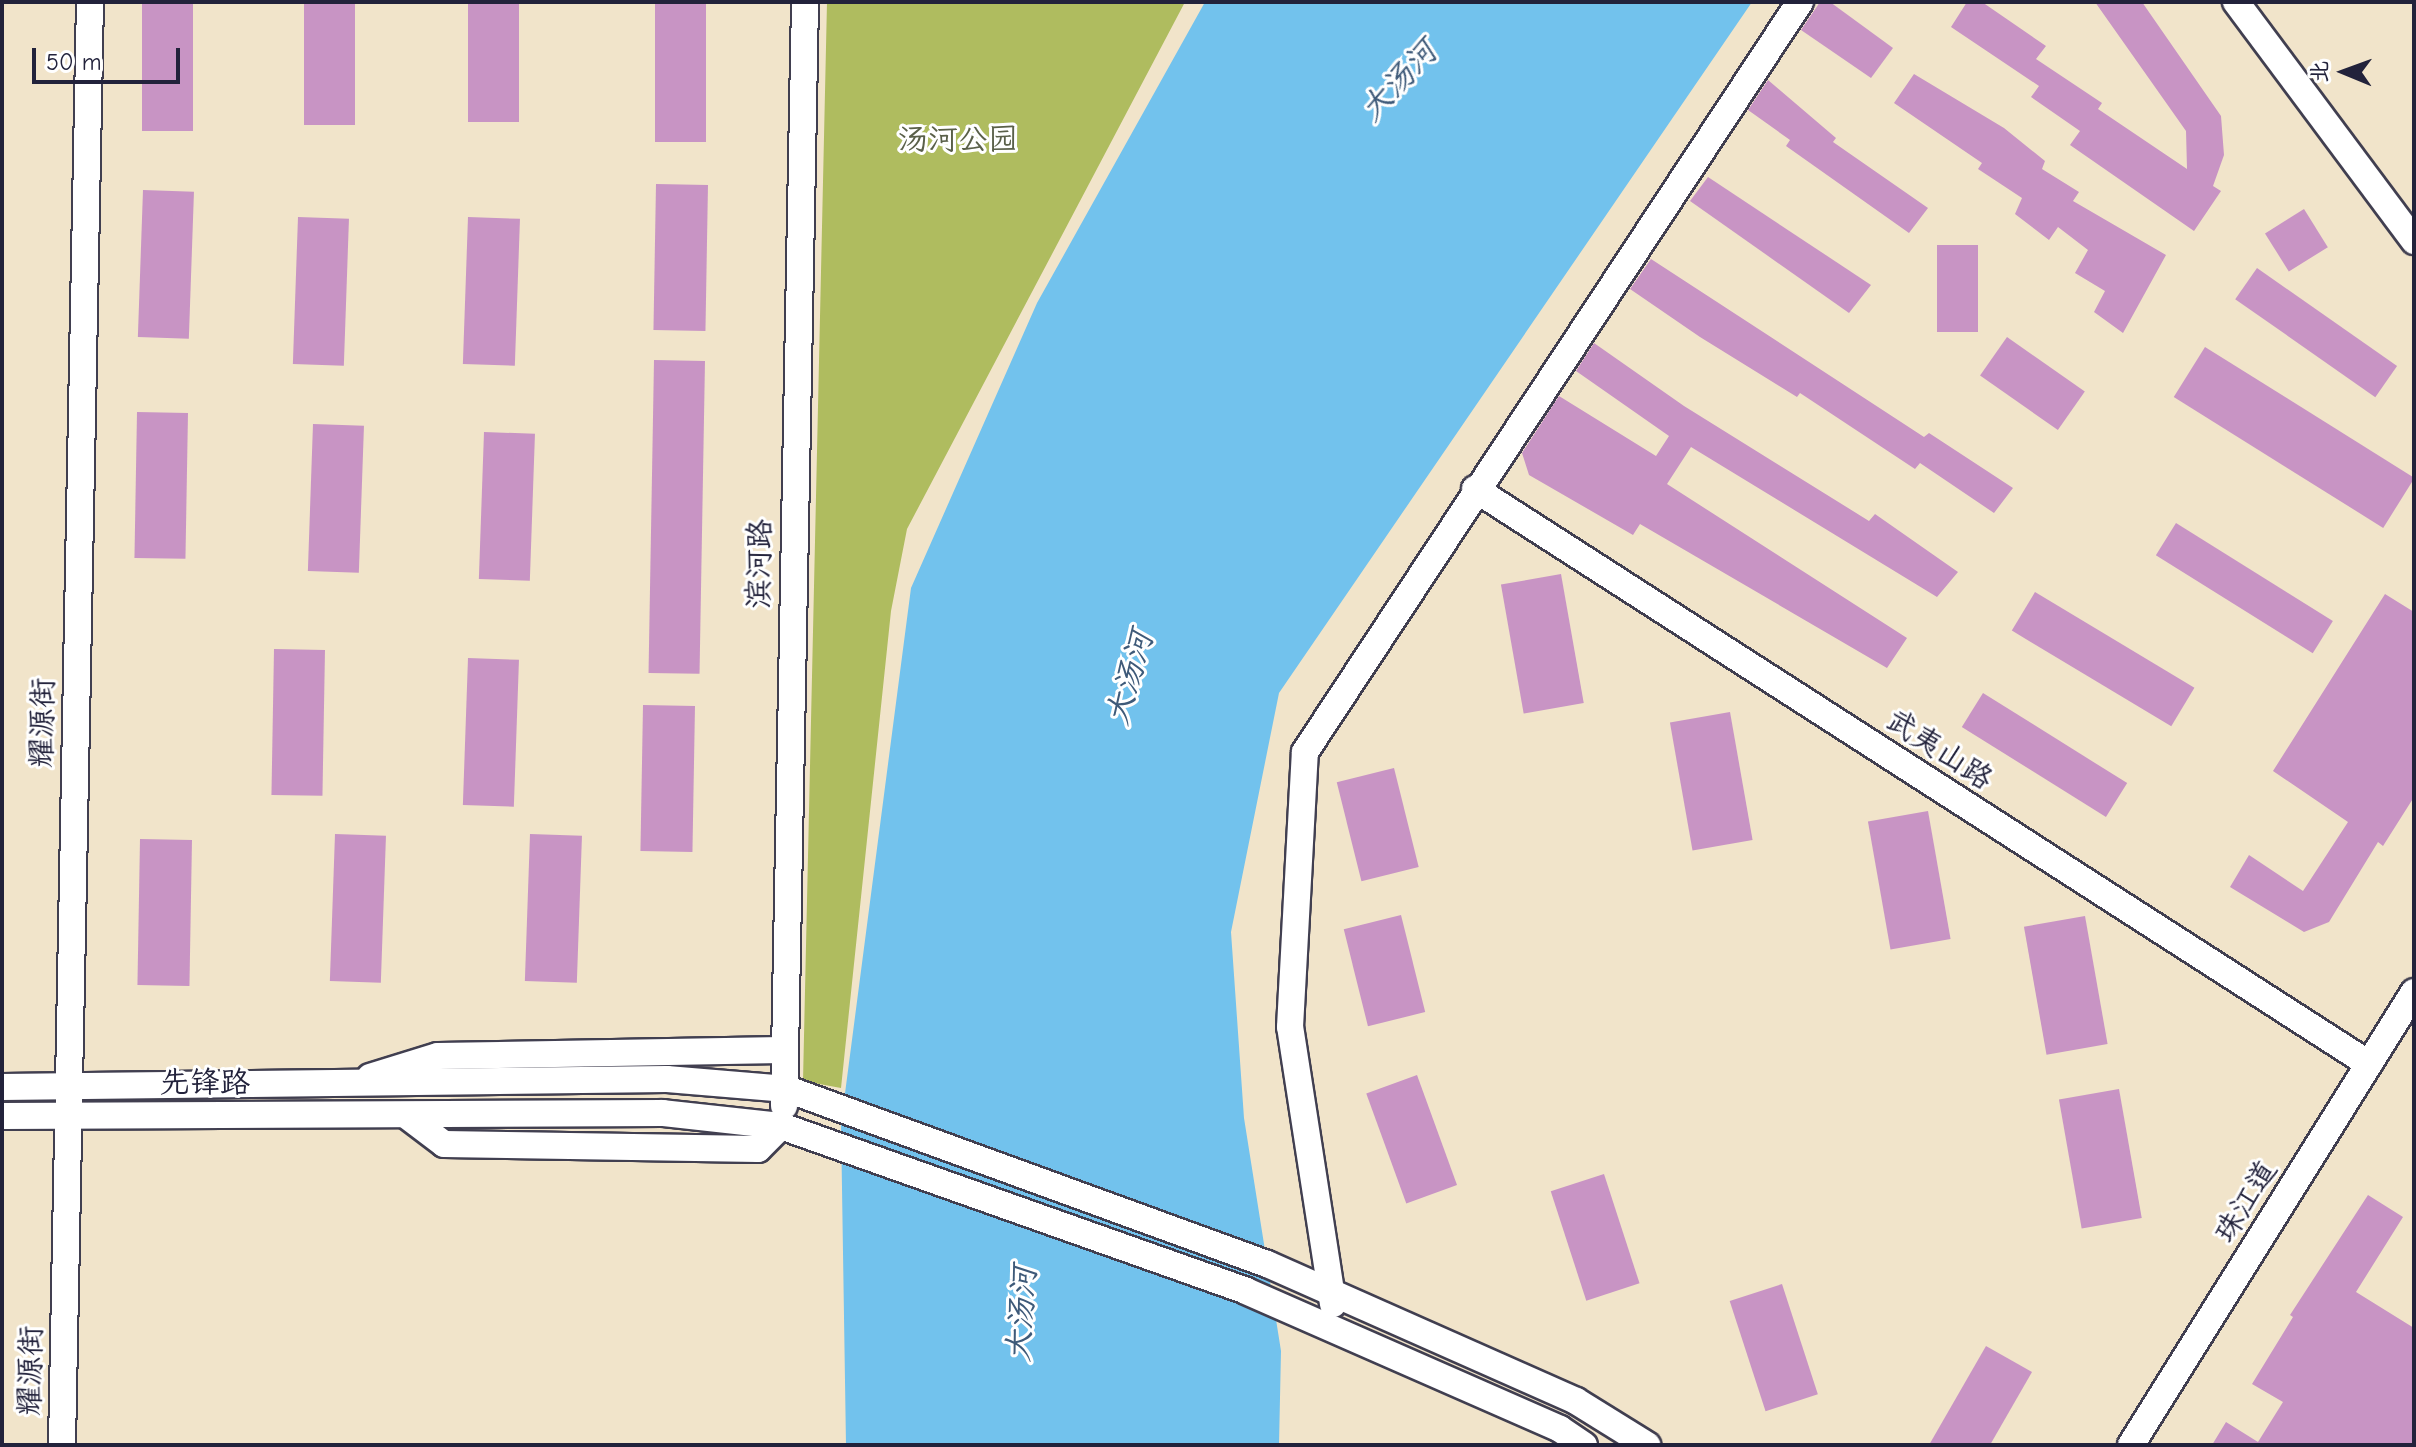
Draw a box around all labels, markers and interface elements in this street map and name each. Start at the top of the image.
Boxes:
scale bar [36,32,184,82]
north arrow [2304,32,2384,112]
water label: 大汤河 [1352,33,1446,129]
text: 50 m [46,48,102,76]
text: 北 [2307,60,2333,83]
park label: 汤河公园 [898,122,1018,158]
street label: 滨河路 [741,519,779,609]
water label: 大汤河 [1098,627,1162,729]
street label: 耀源街 [24,678,62,768]
street label: 武夷山路 [1879,702,1999,798]
street label: 先锋路 [160,1065,250,1101]
street label: 珠江道 [2207,1154,2285,1250]
water label: 大汤河 [999,1265,1045,1363]
street label: 耀源街 [12,1326,50,1416]

